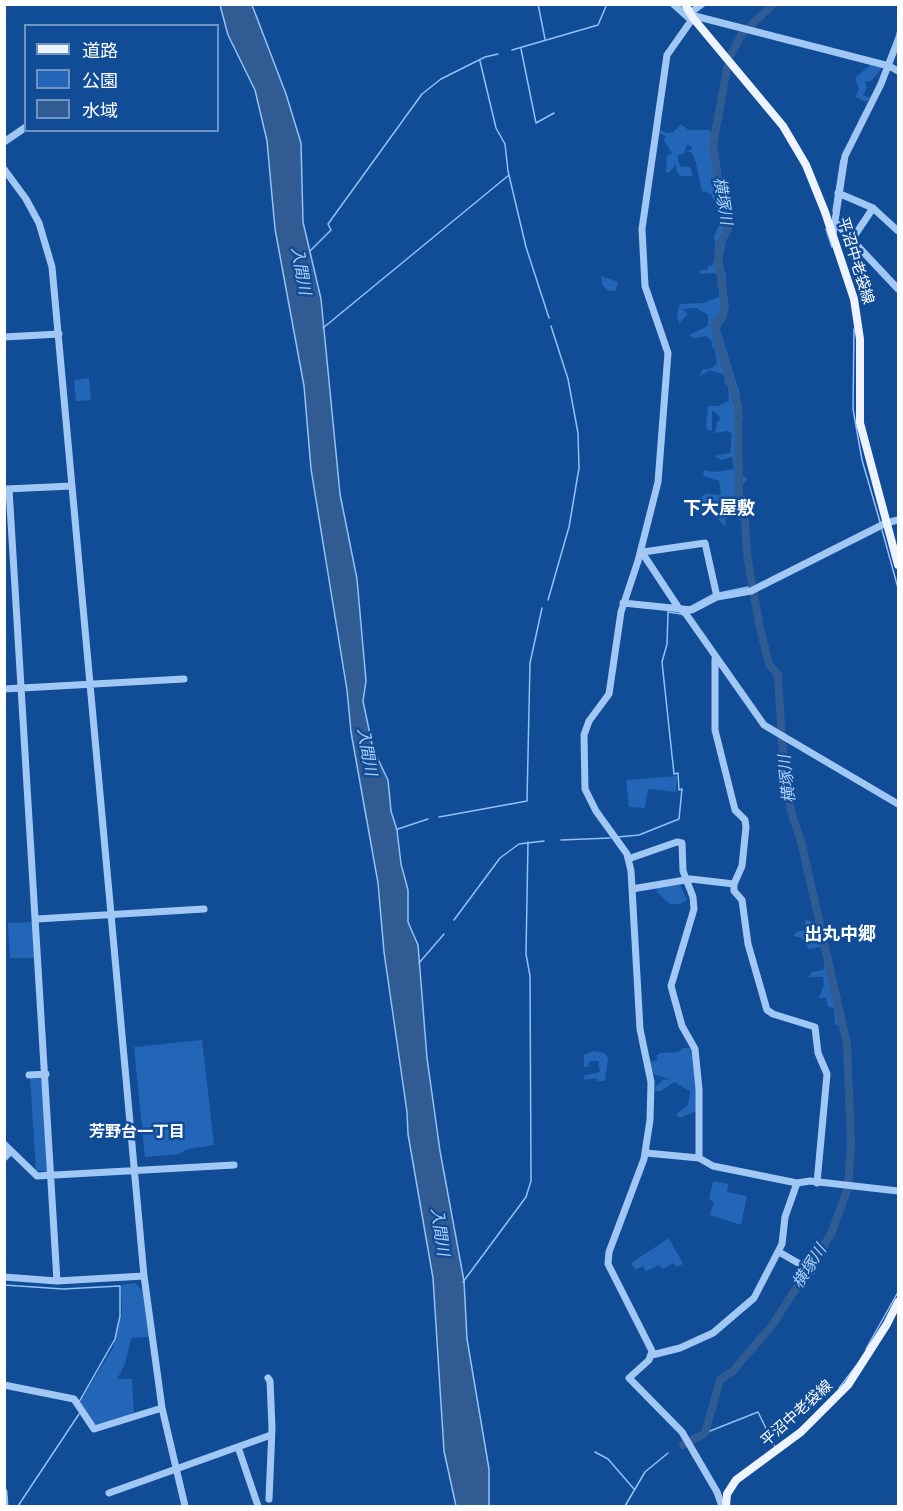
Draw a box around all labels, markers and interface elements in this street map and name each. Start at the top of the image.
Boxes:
legend [24,24,219,132]
text: 道路 [82,39,118,63]
text: 公園 [82,69,118,93]
text: 水域 [82,99,118,123]
water label: 横塚川 [709,176,735,226]
street label: 平沼中老袋線 [833,215,877,307]
water label: 入間川 [286,246,314,296]
district label: 下大屋敷 [683,498,755,520]
water label: 入間川 [352,727,380,777]
water label: 横塚川 [776,754,800,804]
district label: 出丸中郷 [804,924,876,946]
district label: 芳野台一丁目 [89,1123,185,1143]
water label: 入間川 [426,1207,452,1257]
water label: 横塚川 [789,1242,831,1292]
street label: 平沼中老袋線 [758,1377,836,1451]

